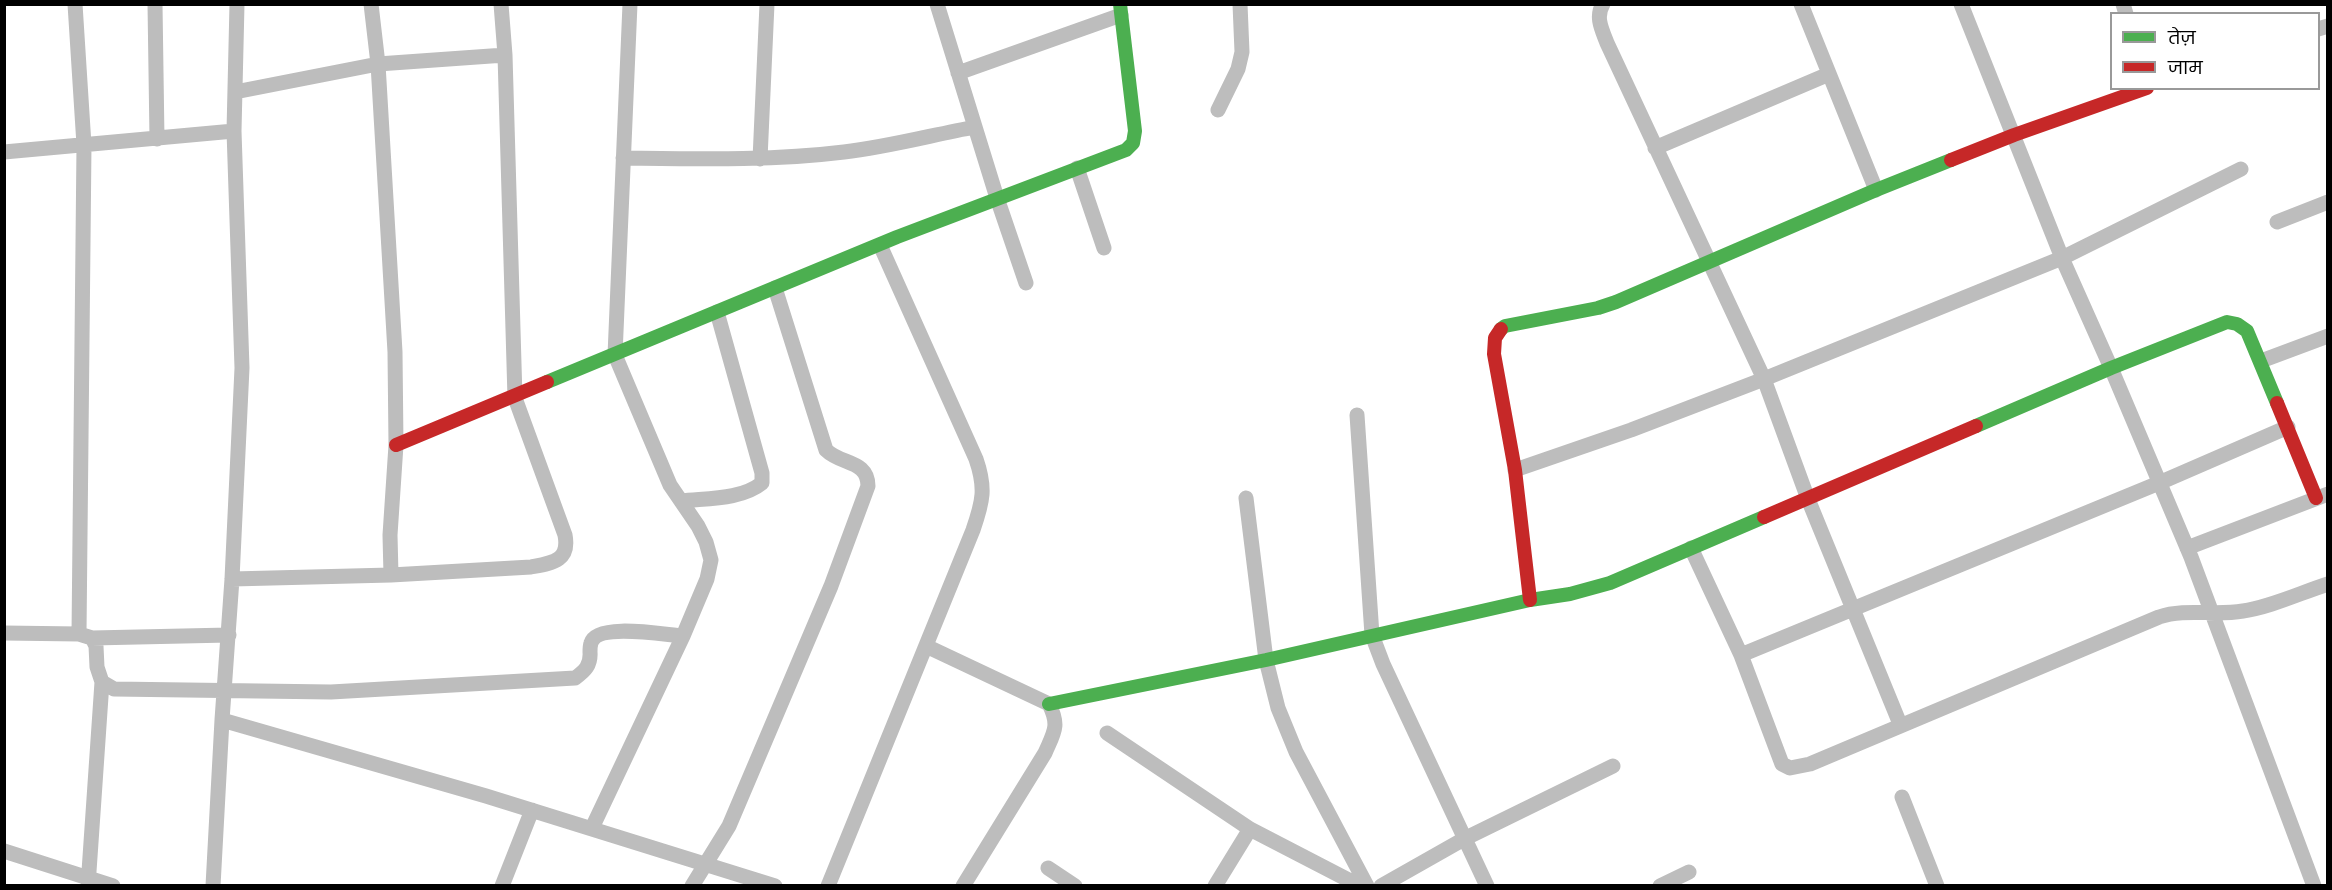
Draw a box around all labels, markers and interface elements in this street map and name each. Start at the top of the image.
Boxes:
legend [2110,12,2320,90]
text: तेज़ [2168,25,2196,50]
text: जाम [2168,55,2203,80]

